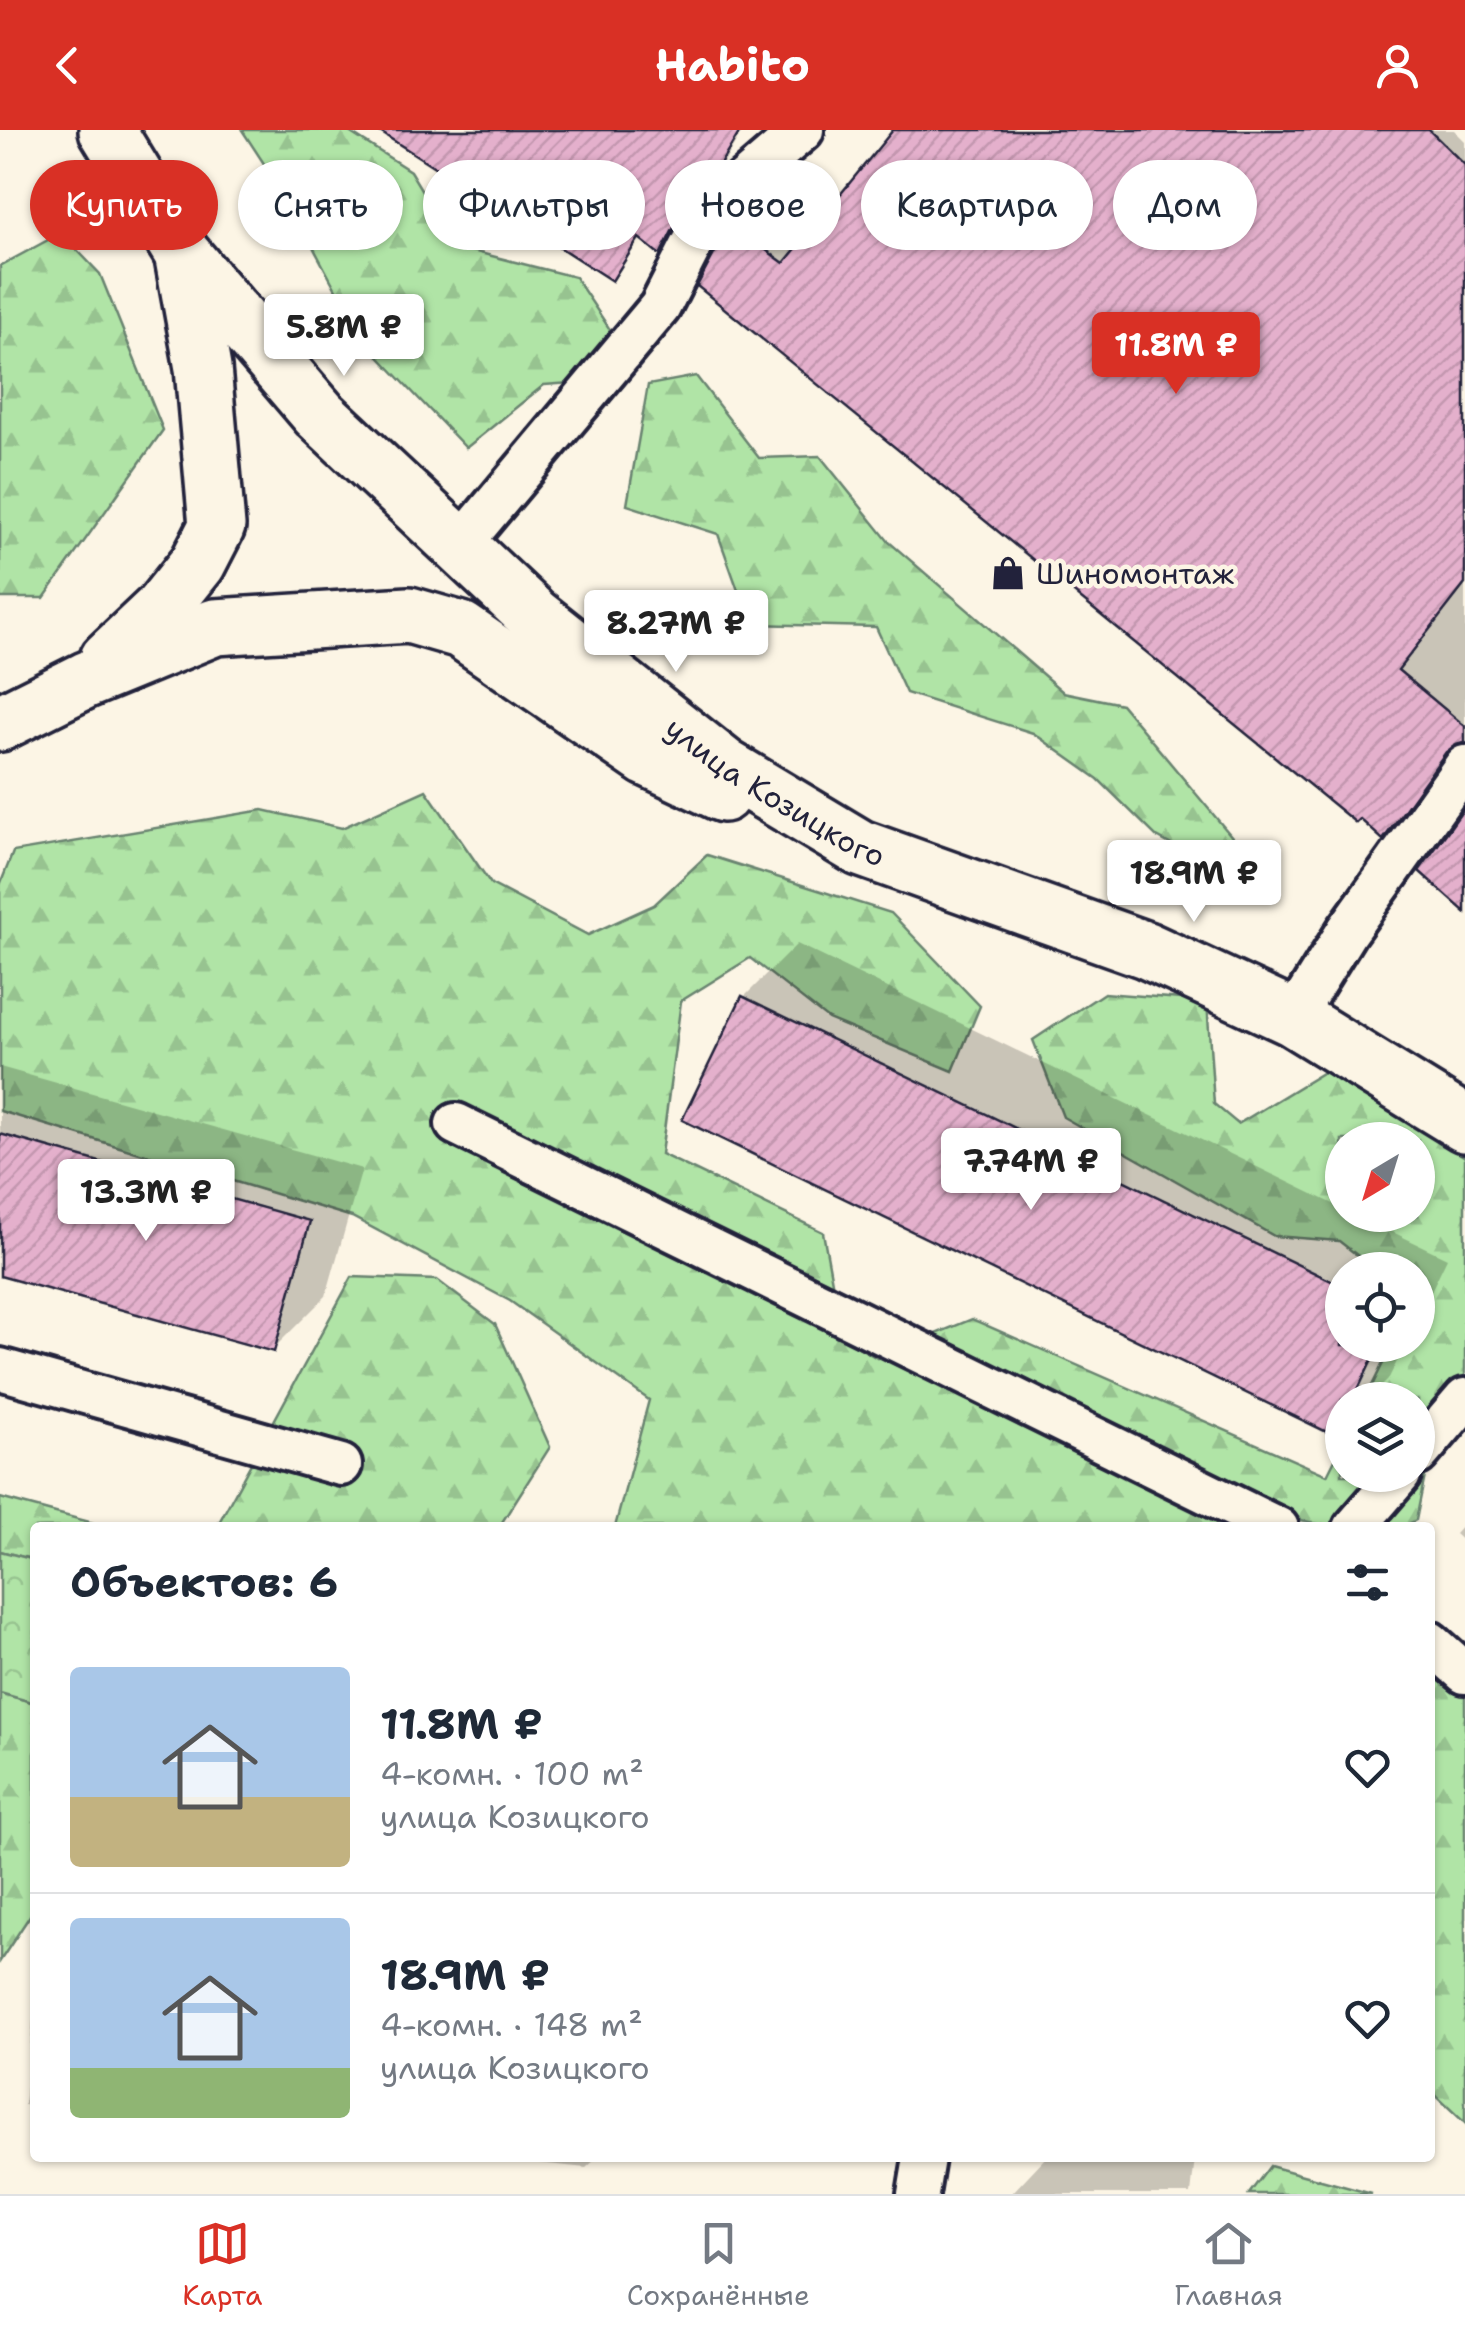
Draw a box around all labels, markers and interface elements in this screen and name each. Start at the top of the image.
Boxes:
text: Habito [655,35,810,95]
icon: back [40,38,95,93]
icon: person [1370,38,1425,93]
chip: Купить [30,160,218,250]
chip: Снять [238,160,403,250]
chip: Фильтры [423,160,645,250]
chip: Новое [665,160,841,250]
chip: Квартира [861,160,1093,250]
chip: Дом [1113,160,1257,250]
pin: 5.8M ₽ [263,294,425,379]
text: 5.8M ₽ [286,305,402,348]
pin: 11.8M ₽ [1084,312,1268,397]
text: 11.8M ₽ [1114,323,1238,366]
place label: Шиномонтаж [1036,553,1235,594]
shop icon: Шиномонтаж [989,554,1027,592]
pin: 8.27M ₽ [584,590,768,675]
text: 8.27M ₽ [606,601,746,644]
street label: улица Козицкого [657,707,890,876]
pin: 18.9M ₽ [1102,840,1286,925]
text: 18.9M ₽ [1129,851,1259,894]
north arrow [1325,1122,1435,1232]
map controls [1325,1122,1435,1492]
pin: 7.74M ₽ [939,1128,1123,1213]
text: 7.74M ₽ [963,1139,1099,1182]
pin: 13.3M ₽ [54,1159,238,1244]
text: 13.3M ₽ [80,1170,212,1213]
button: locate [1325,1252,1435,1362]
button: layers [1325,1382,1435,1492]
text: Объектов: 6 [70,1554,338,1610]
icon: filters [1340,1555,1395,1610]
text: 11.8M ₽ [380,1696,543,1752]
icon: home [150,1707,270,1827]
icon: heart [1340,1740,1395,1795]
text: 4-комн. · 100 m² [380,1752,644,1795]
text: улица Козицкого [380,1795,650,1838]
text: 18.9M ₽ [380,1947,550,2003]
icon: home [150,1958,270,2078]
icon: heart [1340,1991,1395,2046]
text: 4-комн. · 148 m² [380,2003,643,2046]
text: улица Козицкого [380,2046,650,2089]
tab: Карта [182,2216,262,2314]
tab: Сохранённые [627,2216,810,2314]
tab: Главная [1174,2216,1283,2314]

